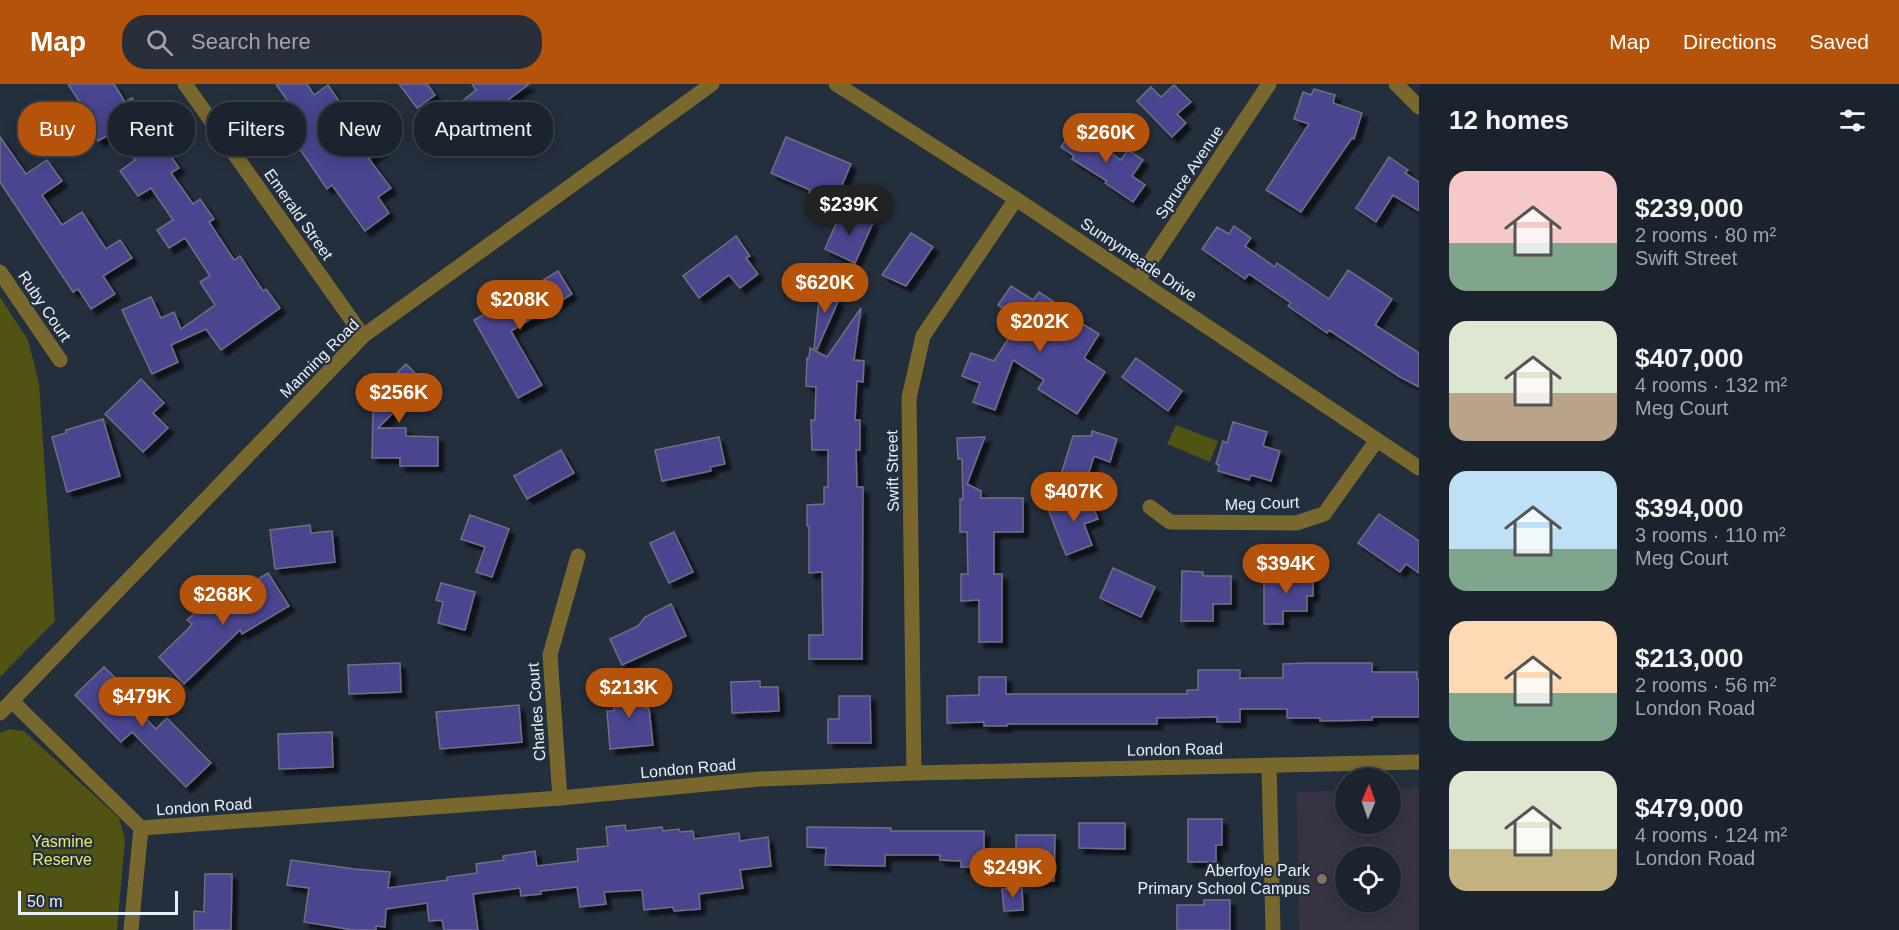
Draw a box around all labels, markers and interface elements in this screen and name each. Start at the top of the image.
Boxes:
search box [122,15,542,69]
text: Map [30,26,86,57]
icon: search [143,26,176,59]
text: Search here [191,29,311,54]
text: Map [1609,30,1650,53]
text: Directions [1683,30,1776,53]
text: Saved [1809,30,1869,53]
chip: Buy [18,102,96,156]
chip: Rent [108,102,195,156]
chip: Filters [207,102,306,156]
chip: New [318,102,402,156]
chip: Apartment [414,102,553,156]
icon: filters [1836,104,1869,137]
text: 12 homes [1449,105,1569,135]
pin: $260K [1064,113,1148,164]
text: $260K [1077,121,1135,143]
street label: Spruce Avenue [1152,123,1227,222]
street label: Emerald Street [261,166,336,263]
pin: $239K [807,185,891,236]
text: $239K [820,193,878,215]
text: $239,000 [1635,193,1743,223]
icon: home [1497,195,1569,267]
street label: Sunnymeade Drive [1078,214,1200,305]
text: 2 rooms · 80 m² [1635,224,1776,246]
text: Swift Street [1635,247,1737,269]
pin: $620K [783,263,867,314]
street label: Ruby Court [15,268,75,345]
text: $620K [796,271,854,293]
pin: $208K [478,280,562,331]
text: $208K [491,288,549,310]
pin: $202K [998,302,1082,353]
text: $202K [1011,310,1069,332]
street label: Manning Road [277,316,362,401]
text: $407,000 [1635,343,1743,373]
icon: home [1497,345,1569,417]
pin: $256K [357,373,441,424]
text: 4 rooms · 132 m² [1635,374,1787,396]
text: $256K [370,381,428,403]
text: Meg Court [1635,397,1728,419]
street label: Swift Street [883,429,902,512]
pin: $407K [1032,472,1116,523]
text: $407K [1045,480,1103,502]
text: $394,000 [1635,493,1743,523]
street label: Meg Court [1224,494,1300,513]
icon: home [1497,495,1569,567]
text: 3 rooms · 110 m² [1635,524,1786,546]
pin: $394K [1244,544,1328,595]
text: Meg Court [1635,547,1728,569]
text: $394K [1257,552,1315,574]
pin: $268K [181,575,265,626]
text: $268K [194,583,252,605]
text: $213,000 [1635,643,1743,673]
icon: home [1497,645,1569,717]
street label: Charles Court [525,662,548,762]
pin: $213K [587,668,671,719]
text: 2 rooms · 56 m² [1635,674,1776,696]
text: $213K [600,676,658,698]
pin: $479K [100,677,184,728]
text: $479K [113,685,171,707]
text: London Road [1635,697,1755,719]
street label: London Road [1127,740,1223,759]
street label: London Road [639,756,737,781]
north arrow [1335,768,1401,834]
map controls [1335,768,1401,912]
text: $479,000 [1635,793,1743,823]
street label: London Road [156,795,253,818]
icon: home [1497,795,1569,867]
text: 4 rooms · 124 m² [1635,824,1787,846]
park label: Yasmine Reserve [31,833,93,868]
button: locate [1335,846,1401,912]
text: London Road [1635,847,1755,869]
pin: $249K [971,848,1055,899]
text: $249K [984,856,1042,878]
place label: Aberfoyle Park Primary School Campus [1138,862,1311,897]
marker: Aberfoyle Park Primary School Campus [1315,872,1329,886]
scale bar [18,888,178,916]
text: 50 m [27,893,63,910]

